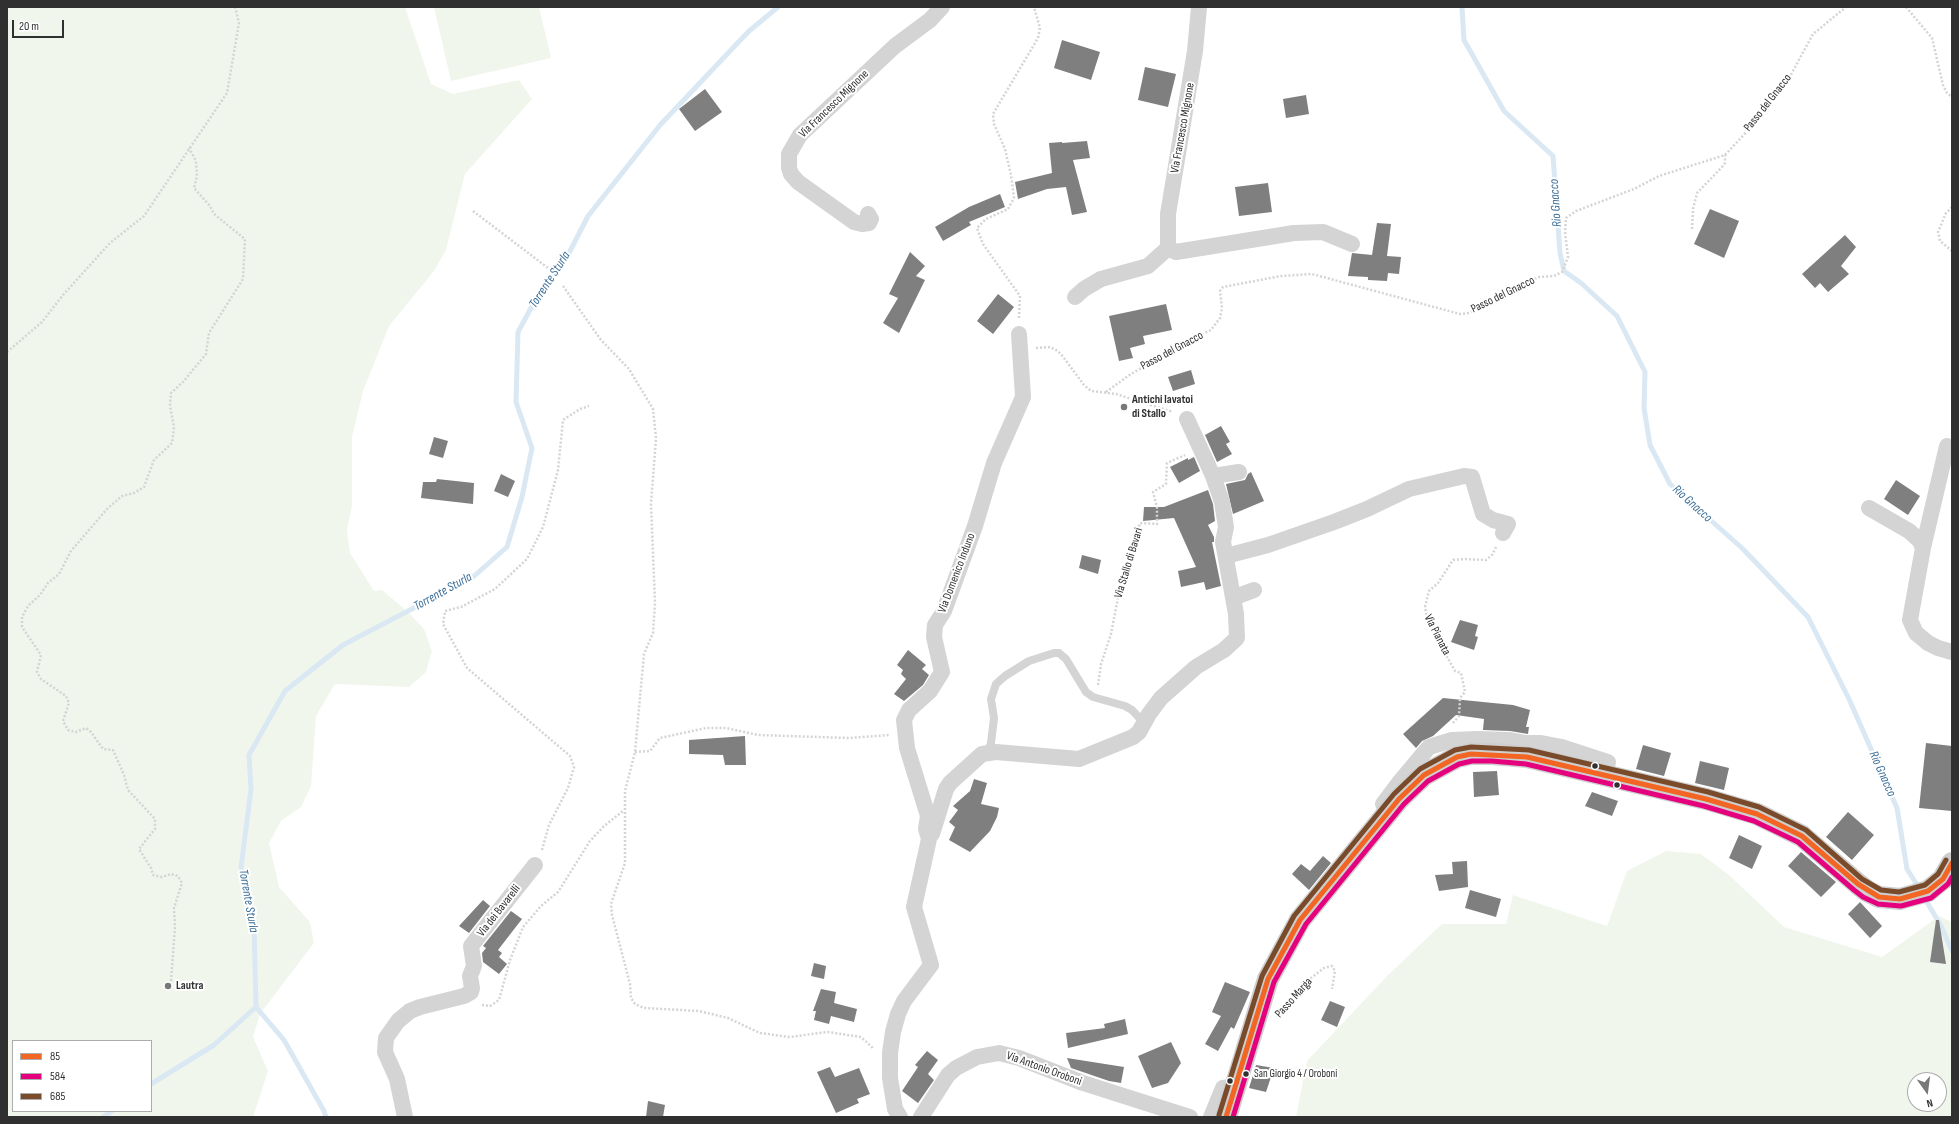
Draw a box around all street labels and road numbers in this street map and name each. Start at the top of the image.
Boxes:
street label: Via Francesco Mignone [796,67,872,141]
street label: Passo del Gnacco [1741,71,1795,135]
street label: Via Francesco Mignone [1168,82,1198,174]
street label: Passo del Gnacco [1469,273,1537,317]
street label: Passo del Gnacco [1138,328,1206,374]
street label: Via Stallo di Bavari [1111,526,1147,600]
street label: Via Domenico Induno [935,531,979,615]
street label: Via Pianata [1421,612,1453,658]
street label: Via dei Bavarelli [474,882,524,940]
street label: Passo Marga [1272,975,1316,1021]
street label: Via Antonio Oroboni [1004,1049,1084,1089]

